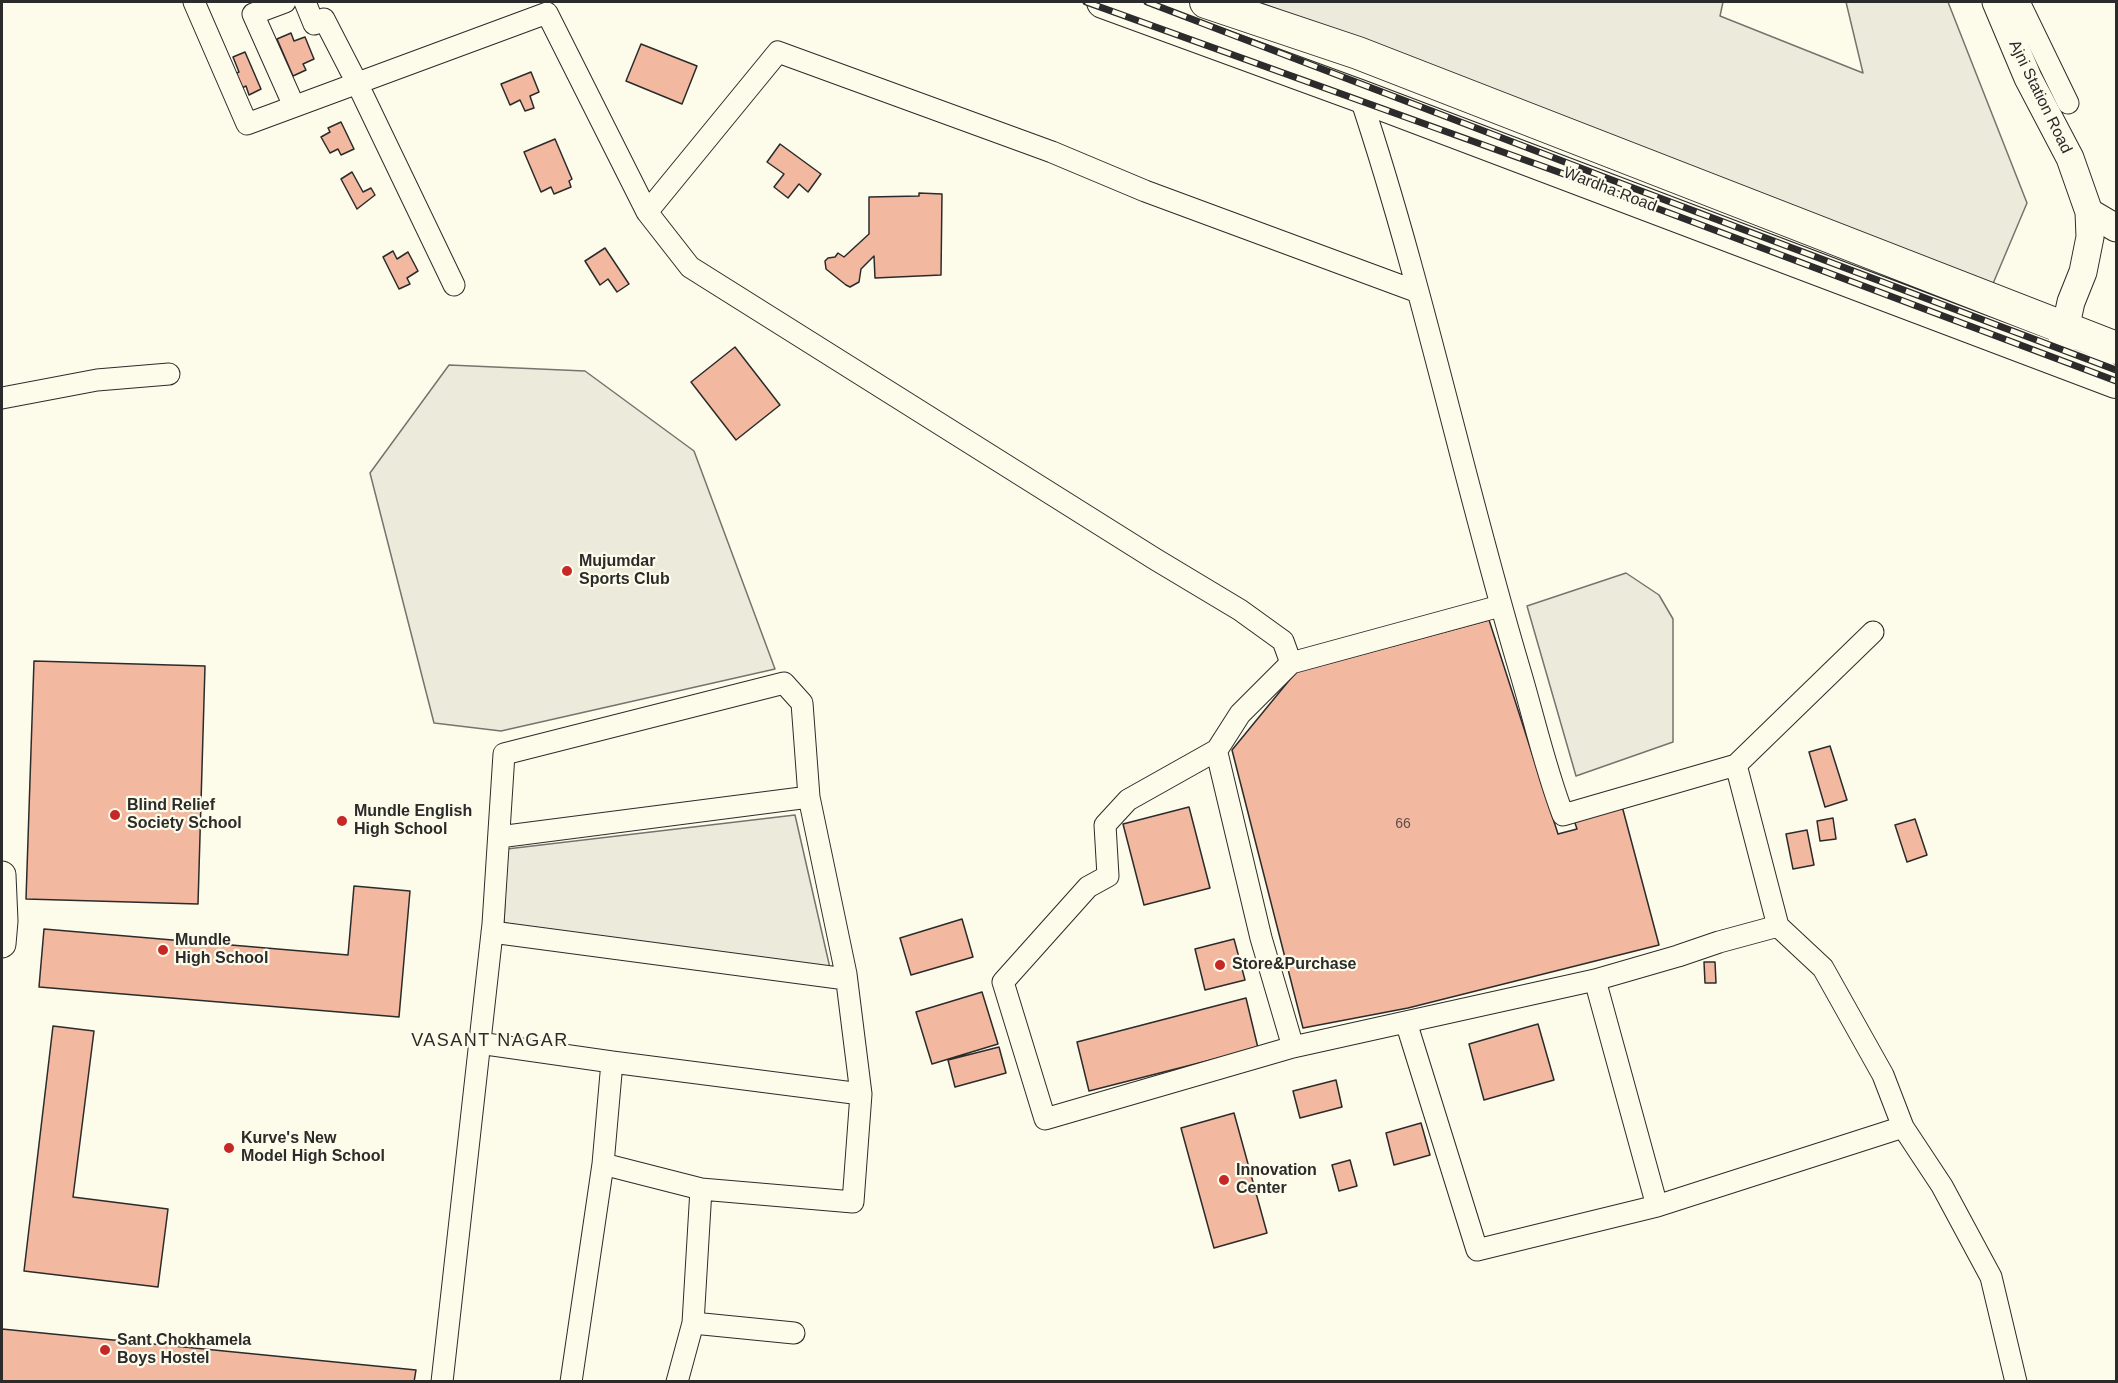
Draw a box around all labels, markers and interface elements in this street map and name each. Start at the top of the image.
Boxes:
street label: Ajni Station Road [2004,37,2076,157]
street label: Wardha Road [1561,163,1659,217]
place label: Mujumdar Sports Club [579,552,670,590]
marker: Mujumdar Sports Club [560,564,574,578]
place label: Blind Relief Society School [127,796,242,834]
place label: Mundle English High School [354,802,472,840]
marker: Blind Relief Society School [108,808,122,822]
marker: Mundle English High School [335,814,349,828]
house number: 66 [1395,816,1411,832]
place label: Mundle High School [175,931,268,969]
marker: Mundle High School [156,943,170,957]
place label: Store&Purchase [1232,955,1356,975]
marker: Store&Purchase [1213,958,1227,972]
district label: VASANT NAGAR [411,1030,569,1052]
place label: Kurve's New Model High School [241,1129,385,1167]
marker: Kurve's New Model High School [222,1141,236,1155]
place label: Innovation Center [1236,1161,1317,1199]
marker: Innovation Center [1217,1173,1231,1187]
place label: Sant Chokhamela Boys Hostel [117,1331,251,1369]
marker: Sant Chokhamela Boys Hostel [98,1343,112,1357]

